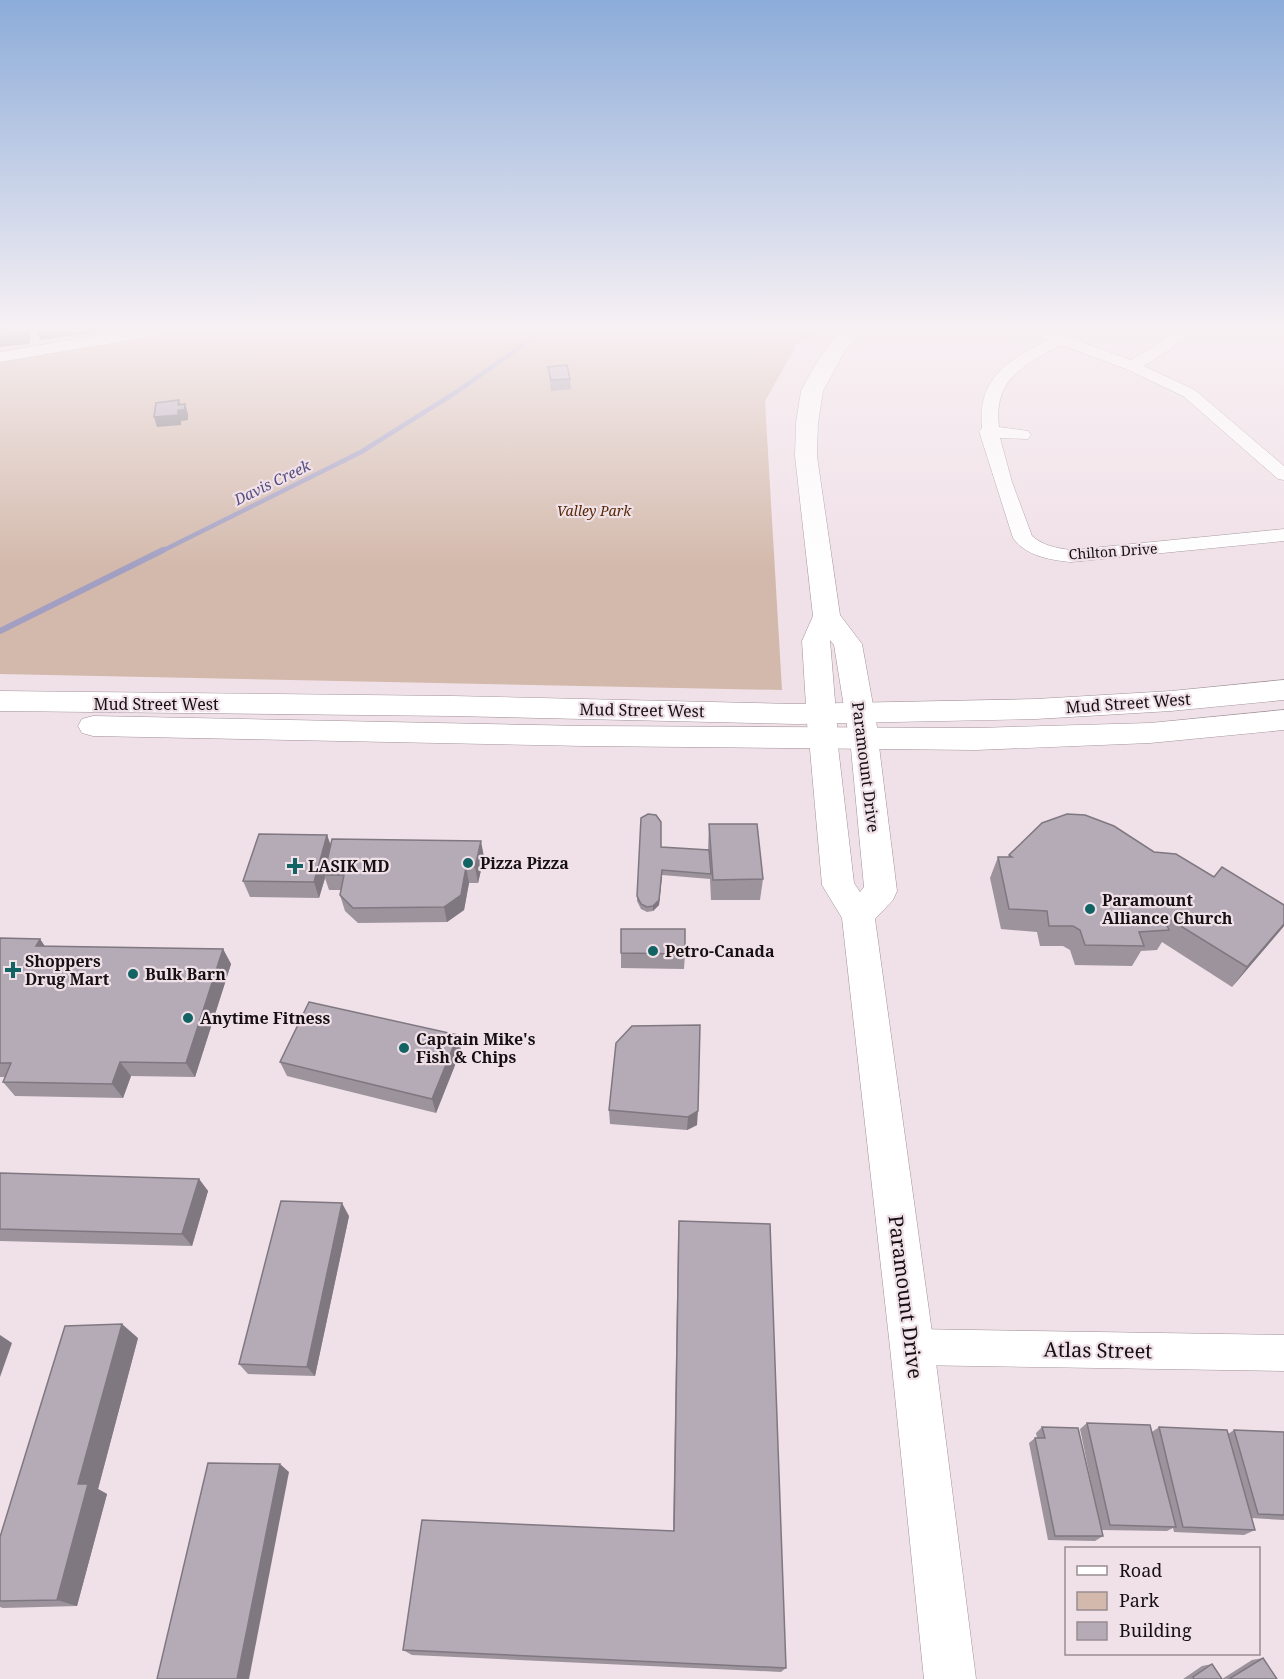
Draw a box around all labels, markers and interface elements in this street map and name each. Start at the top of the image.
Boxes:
water label: Davis Creek [230,455,314,510]
park label: Valley Park [557,501,632,520]
street label: Chilton Drive [1068,538,1158,564]
street label: Mud Street West [1065,688,1192,718]
street label: Mud Street West [93,693,219,715]
street label: Mud Street West [579,698,705,722]
street label: Paramount Drive [847,700,885,834]
place label: Pizza Pizza [480,852,569,874]
place label: LASIK MD [308,855,390,877]
marker: Pizza Pizza [461,856,475,870]
marker: LASIK MD [286,857,304,875]
place label: Paramount Alliance Church [1102,889,1233,929]
marker: Paramount Alliance Church [1083,902,1097,916]
place label: Petro-Canada [665,940,775,962]
marker: Petro-Canada [646,944,660,958]
place label: Shoppers Drug Mart [25,950,110,990]
marker: Shoppers Drug Mart [6,963,20,977]
place label: Bulk Barn [145,963,226,985]
marker: Bulk Barn [126,967,140,981]
place label: Anytime Fitness [200,1007,330,1029]
marker: Anytime Fitness [181,1011,195,1025]
place label: Captain Mike's Fish & Chips [416,1028,536,1068]
marker: Captain Mike's Fish & Chips [397,1041,411,1055]
street label: Paramount Drive [883,1214,929,1380]
street label: Atlas Street [1043,1336,1153,1364]
legend [1065,1547,1260,1655]
text: Road [1119,1558,1162,1582]
text: Park [1119,1588,1159,1612]
text: Building [1119,1618,1192,1642]

